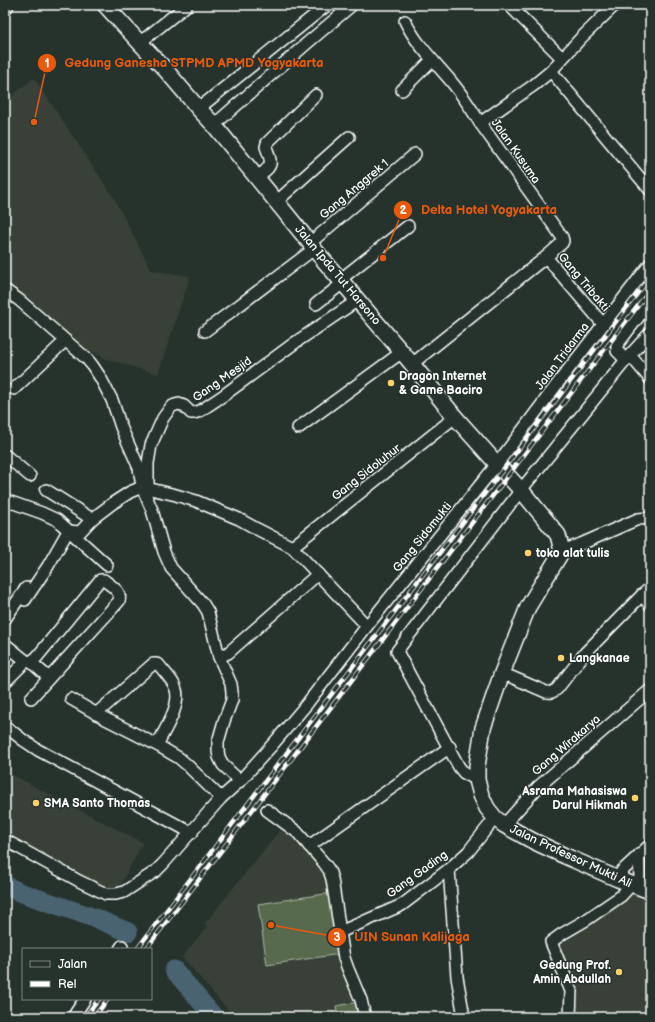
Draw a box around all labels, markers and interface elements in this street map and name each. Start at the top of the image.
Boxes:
callout: Gedung Ganesha STPMD APMD Yogyakarta [37,50,332,75]
text: Gedung Ganesha STPMD APMD Yogyakarta [65,55,323,71]
text: 1 [44,56,50,71]
street label: Jalan Kusuma [488,116,544,187]
street label: Gang Anggrek 1 [317,156,392,223]
callout: Delta Hotel Yogyakarta [393,197,565,222]
text: Delta Hotel Yogyakarta [421,202,557,218]
text: 2 [399,203,407,218]
street label: Jalan Ipda Tut Harsono [292,222,384,328]
street label: Gang Tribakti [555,250,613,315]
street label: Jalan Tridarma [532,320,593,393]
street label: Gang Mesjid [190,354,255,405]
place label: Dragon Internet & Game Baciro [399,369,486,398]
marker: Dragon Internet & Game Baciro [386,378,396,388]
street label: Gang Sidoluhur [329,440,404,504]
street label: Gang Sidomukti [390,499,455,575]
place label: toko alat tulis [535,546,610,561]
marker: toko alat tulis [523,548,533,558]
place label: Langkanae [569,651,630,666]
marker: Langkanae [556,653,566,663]
street label: Gang Wirakarya [529,712,604,779]
place label: Asrama Mahasiswa Darul Hikmah [521,784,627,813]
marker: Asrama Mahasiswa Darul Hikmah [630,793,640,803]
place label: SMA Santo Thomas [44,796,150,811]
marker: SMA Santo Thomas [31,798,41,808]
street label: Jalan Professor Mukti Ali [507,822,634,891]
street label: Gang Gading [384,847,451,902]
callout: UIN Sunan Kalijaga [327,924,478,949]
text: UIN Sunan Kalijaga [354,929,470,945]
text: 3 [333,930,341,945]
legend [22,948,152,1000]
text: Jalan [58,957,87,972]
place label: Gedung Prof. Amin Abdullah [532,958,611,987]
marker: Gedung Prof. Amin Abdullah [614,967,624,977]
text: Rel [58,977,76,992]

